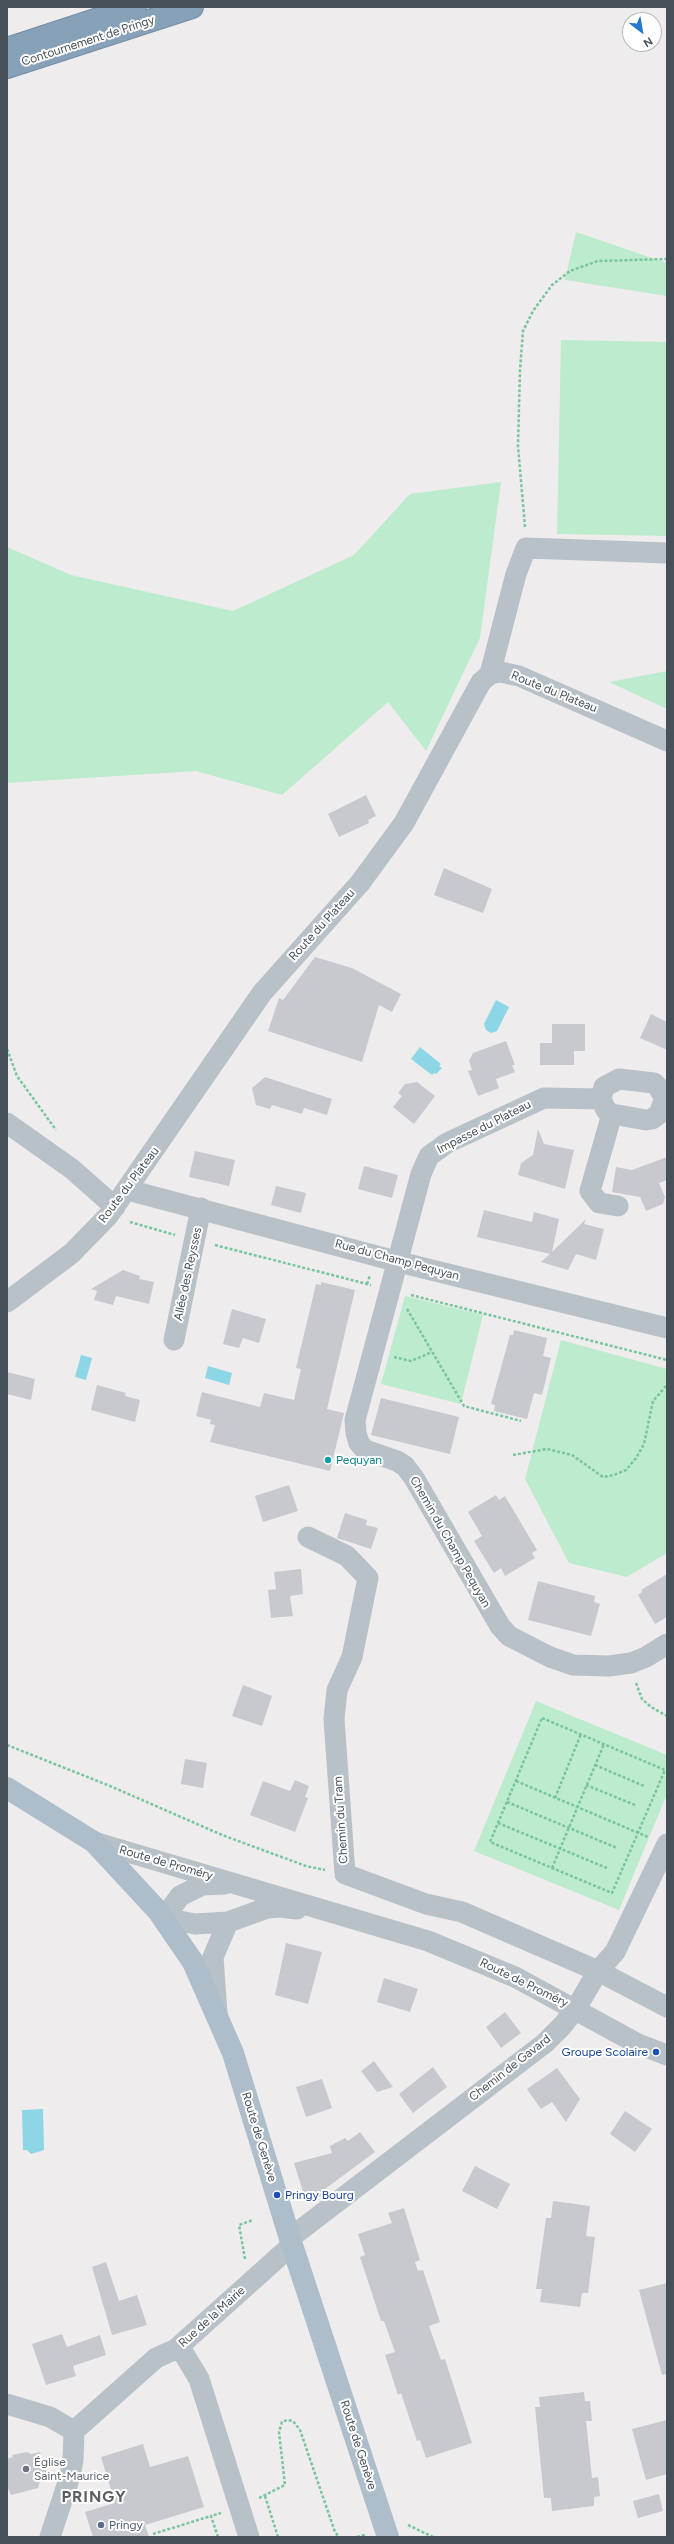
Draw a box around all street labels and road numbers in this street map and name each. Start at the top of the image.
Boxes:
street label: Contournement de Pringy [20,13,156,69]
street label: Route du Plateau [509,668,599,716]
street label: Route du Plateau [286,886,358,964]
street label: Impasse du Plateau [435,1097,533,1157]
street label: Route du Plateau [96,1144,162,1226]
street label: Allée des Reysses [171,1226,205,1322]
street label: Rue du Champ Pequyan [333,1236,461,1284]
street label: Chemin du Champ Pequyan [407,1474,493,1610]
street label: Chemin du Tram [331,1776,351,1864]
street label: Route de Proméry [117,1843,215,1883]
street label: Route de Proméry [477,1955,571,2011]
street label: Chemin de Gavard [466,2032,554,2104]
street label: Route de Genève [238,2090,280,2184]
street label: Rue de la Mairie [176,2283,248,2351]
street label: Route de Genève [337,2398,379,2492]

